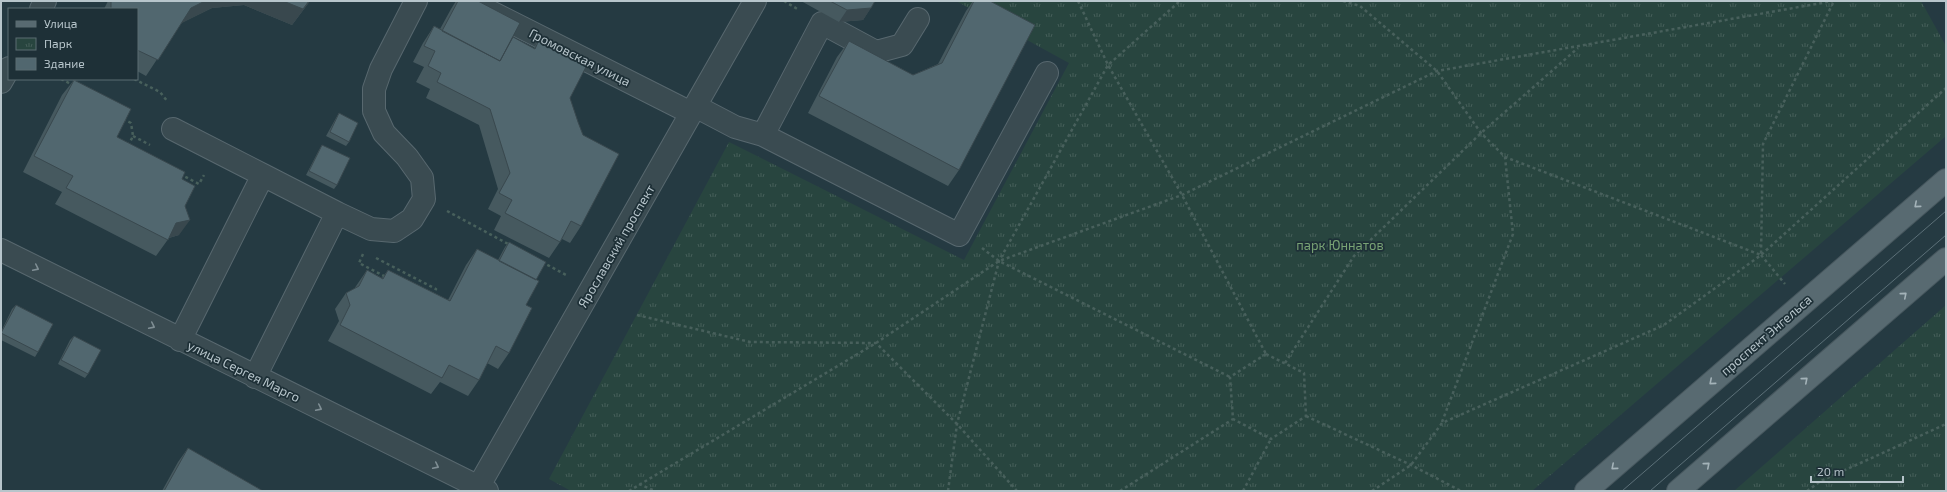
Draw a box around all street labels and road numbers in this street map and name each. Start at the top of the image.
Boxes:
street label: Громовская улица [527,25,633,89]
street label: Ярославский проспект [574,181,658,310]
street label: проспект Энгельса [1717,291,1815,379]
street label: улица Сергея Марго [185,337,303,405]

